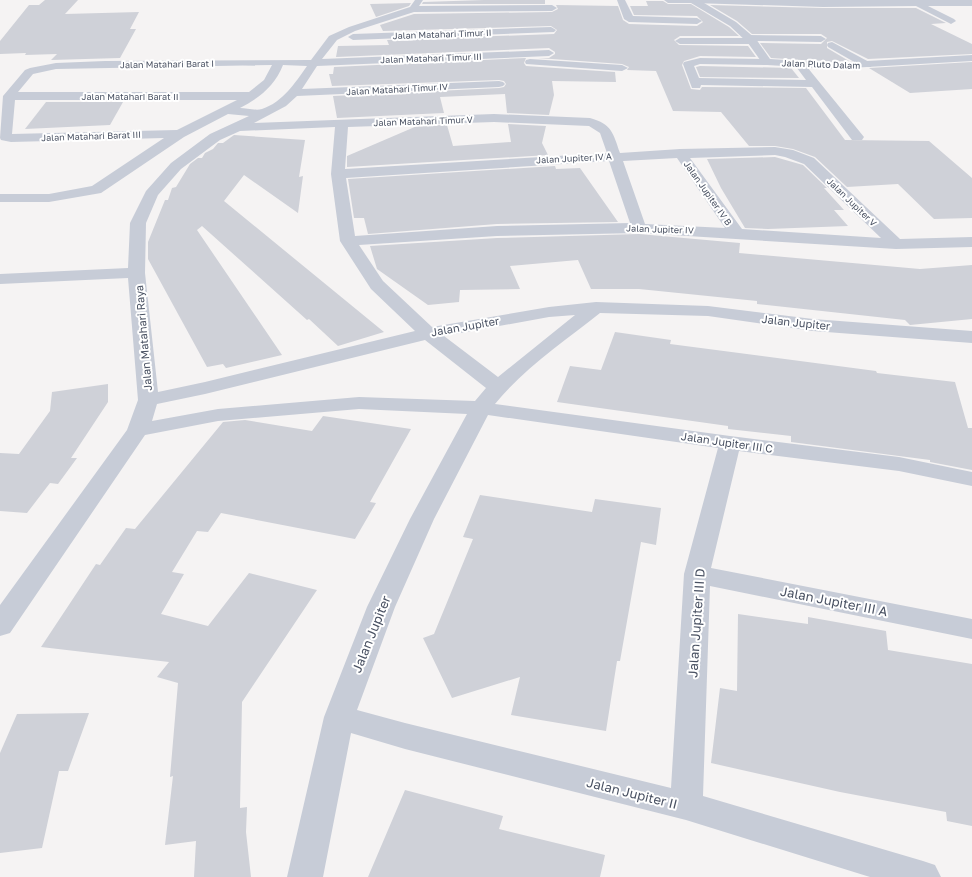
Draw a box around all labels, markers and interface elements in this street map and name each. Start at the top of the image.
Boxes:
street label: Jalan Matahari Timur II [392,27,492,41]
street label: Jalan Matahari Timur III [380,51,482,65]
street label: Jalan Pluto Dalam [782,57,861,71]
street label: Jalan Matahari Barat I [120,58,214,70]
street label: Jalan Matahari Timur IV [346,81,448,97]
street label: Jalan Matahari Barat II [81,91,179,102]
street label: Jalan Matahari Timur V [373,114,473,128]
street label: Jalan Matahari Barat III [41,129,141,143]
street label: Jalan Jupiter IV A [536,151,612,165]
street label: Jalan Jupiter IV B [682,159,734,227]
street label: Jalan Jupiter V [825,176,879,228]
street label: Jalan Jupiter IV [626,222,694,236]
street label: Jalan Matahari Raya [132,285,154,391]
street label: Jalan Jupiter [761,312,832,332]
street label: Jalan Jupiter [430,313,501,338]
street label: Jalan Jupiter III C [680,429,774,455]
street label: Jalan Jupiter III D [684,568,708,678]
street label: Jalan Jupiter III A [779,583,889,619]
street label: Jalan Jupiter [348,593,394,675]
street label: Jalan Jupiter II [585,774,679,812]

